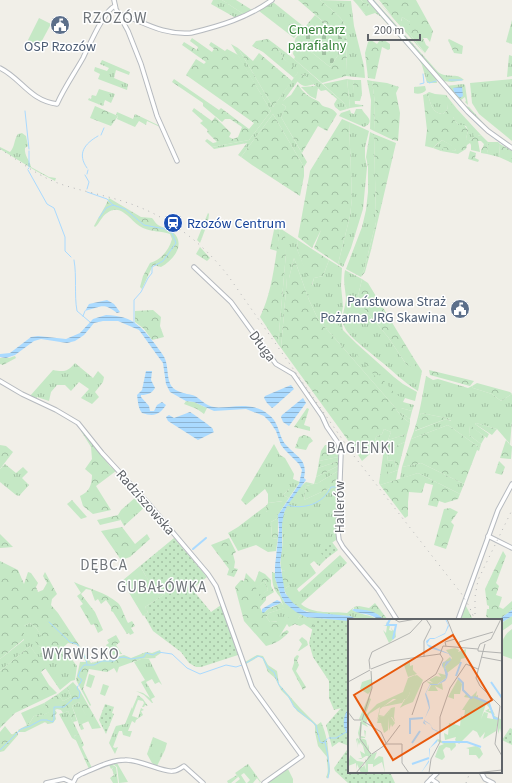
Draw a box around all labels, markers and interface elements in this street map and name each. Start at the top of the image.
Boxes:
district label: RZOZÓW [83,7,147,29]
public building icon: OSP Rzozów [49,14,71,36]
scale bar [368,16,420,42]
park label: Cmentarz parafialny [288,20,347,56]
text: 200 m [374,22,404,39]
place label: OSP Rzozów [24,37,96,57]
station icon: Rzozów Centrum [162,212,184,234]
place label: Rzozów Centrum [187,214,286,234]
place label: Państwowa Straż Pożarna JRG Skawina [320,292,446,328]
public building icon: Państwowa Straż Pożarna JRG Skawina [449,298,471,320]
street label: Długa [244,327,281,366]
district label: BAGIENKI [327,438,395,459]
street label: Radziszowska [111,465,179,540]
street label: Hallerów [330,481,350,533]
district label: DĘBCA [80,555,128,576]
district label: GUBAŁÓWKA [117,577,207,598]
inset map [348,619,502,773]
district label: WYRWISKO [42,644,120,665]

